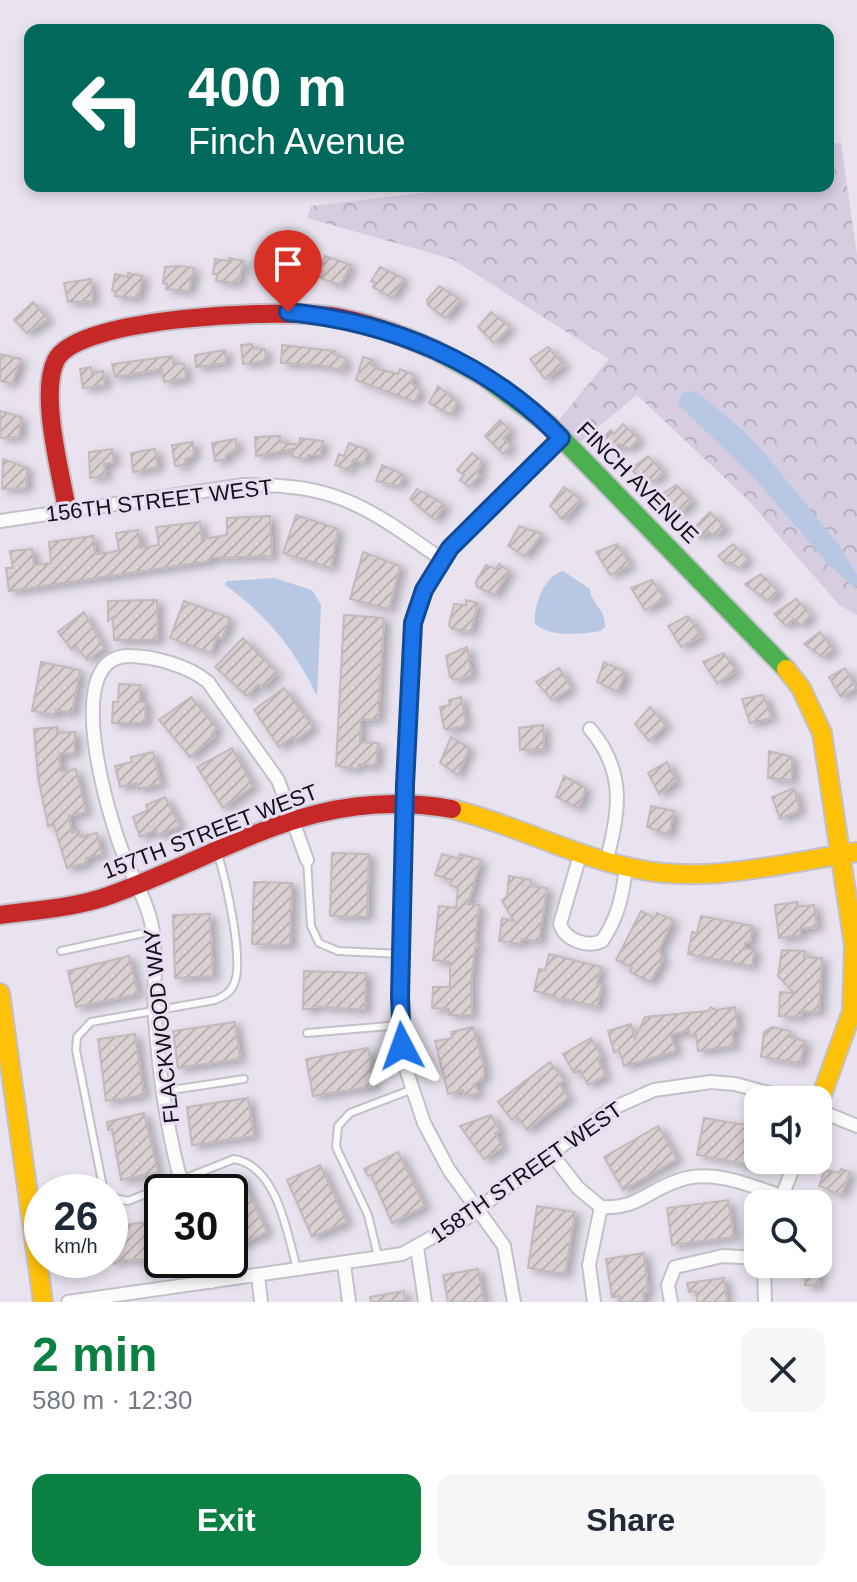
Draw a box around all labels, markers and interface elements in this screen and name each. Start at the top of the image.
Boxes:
text: 400 m [188,55,347,118]
icon: left [56,56,160,160]
text: Finch Avenue [188,121,406,162]
pin [254,230,322,312]
icon: arrive [266,242,310,286]
street label: FINCH AVENUE [572,417,703,548]
street label: 156TH STREET WEST [44,474,274,527]
street label: 157TH STREET WEST [99,779,321,884]
street label: FLACKWOOD WAY [139,927,184,1124]
position arrow [360,1004,444,1088]
map controls [744,1086,832,1278]
button: sound [744,1086,832,1174]
street label: 158TH STREET WEST [426,1097,627,1248]
speed limit sign: 30 [144,1174,248,1278]
button: search [744,1190,832,1278]
text: 26 [54,1194,98,1238]
text: km/h [54,1235,98,1257]
text: 2 min [32,1328,157,1381]
button: close [741,1328,825,1412]
text: 580 m · 12:30 [32,1385,192,1415]
button: Exit [32,1474,421,1566]
button: Share [437,1474,825,1566]

